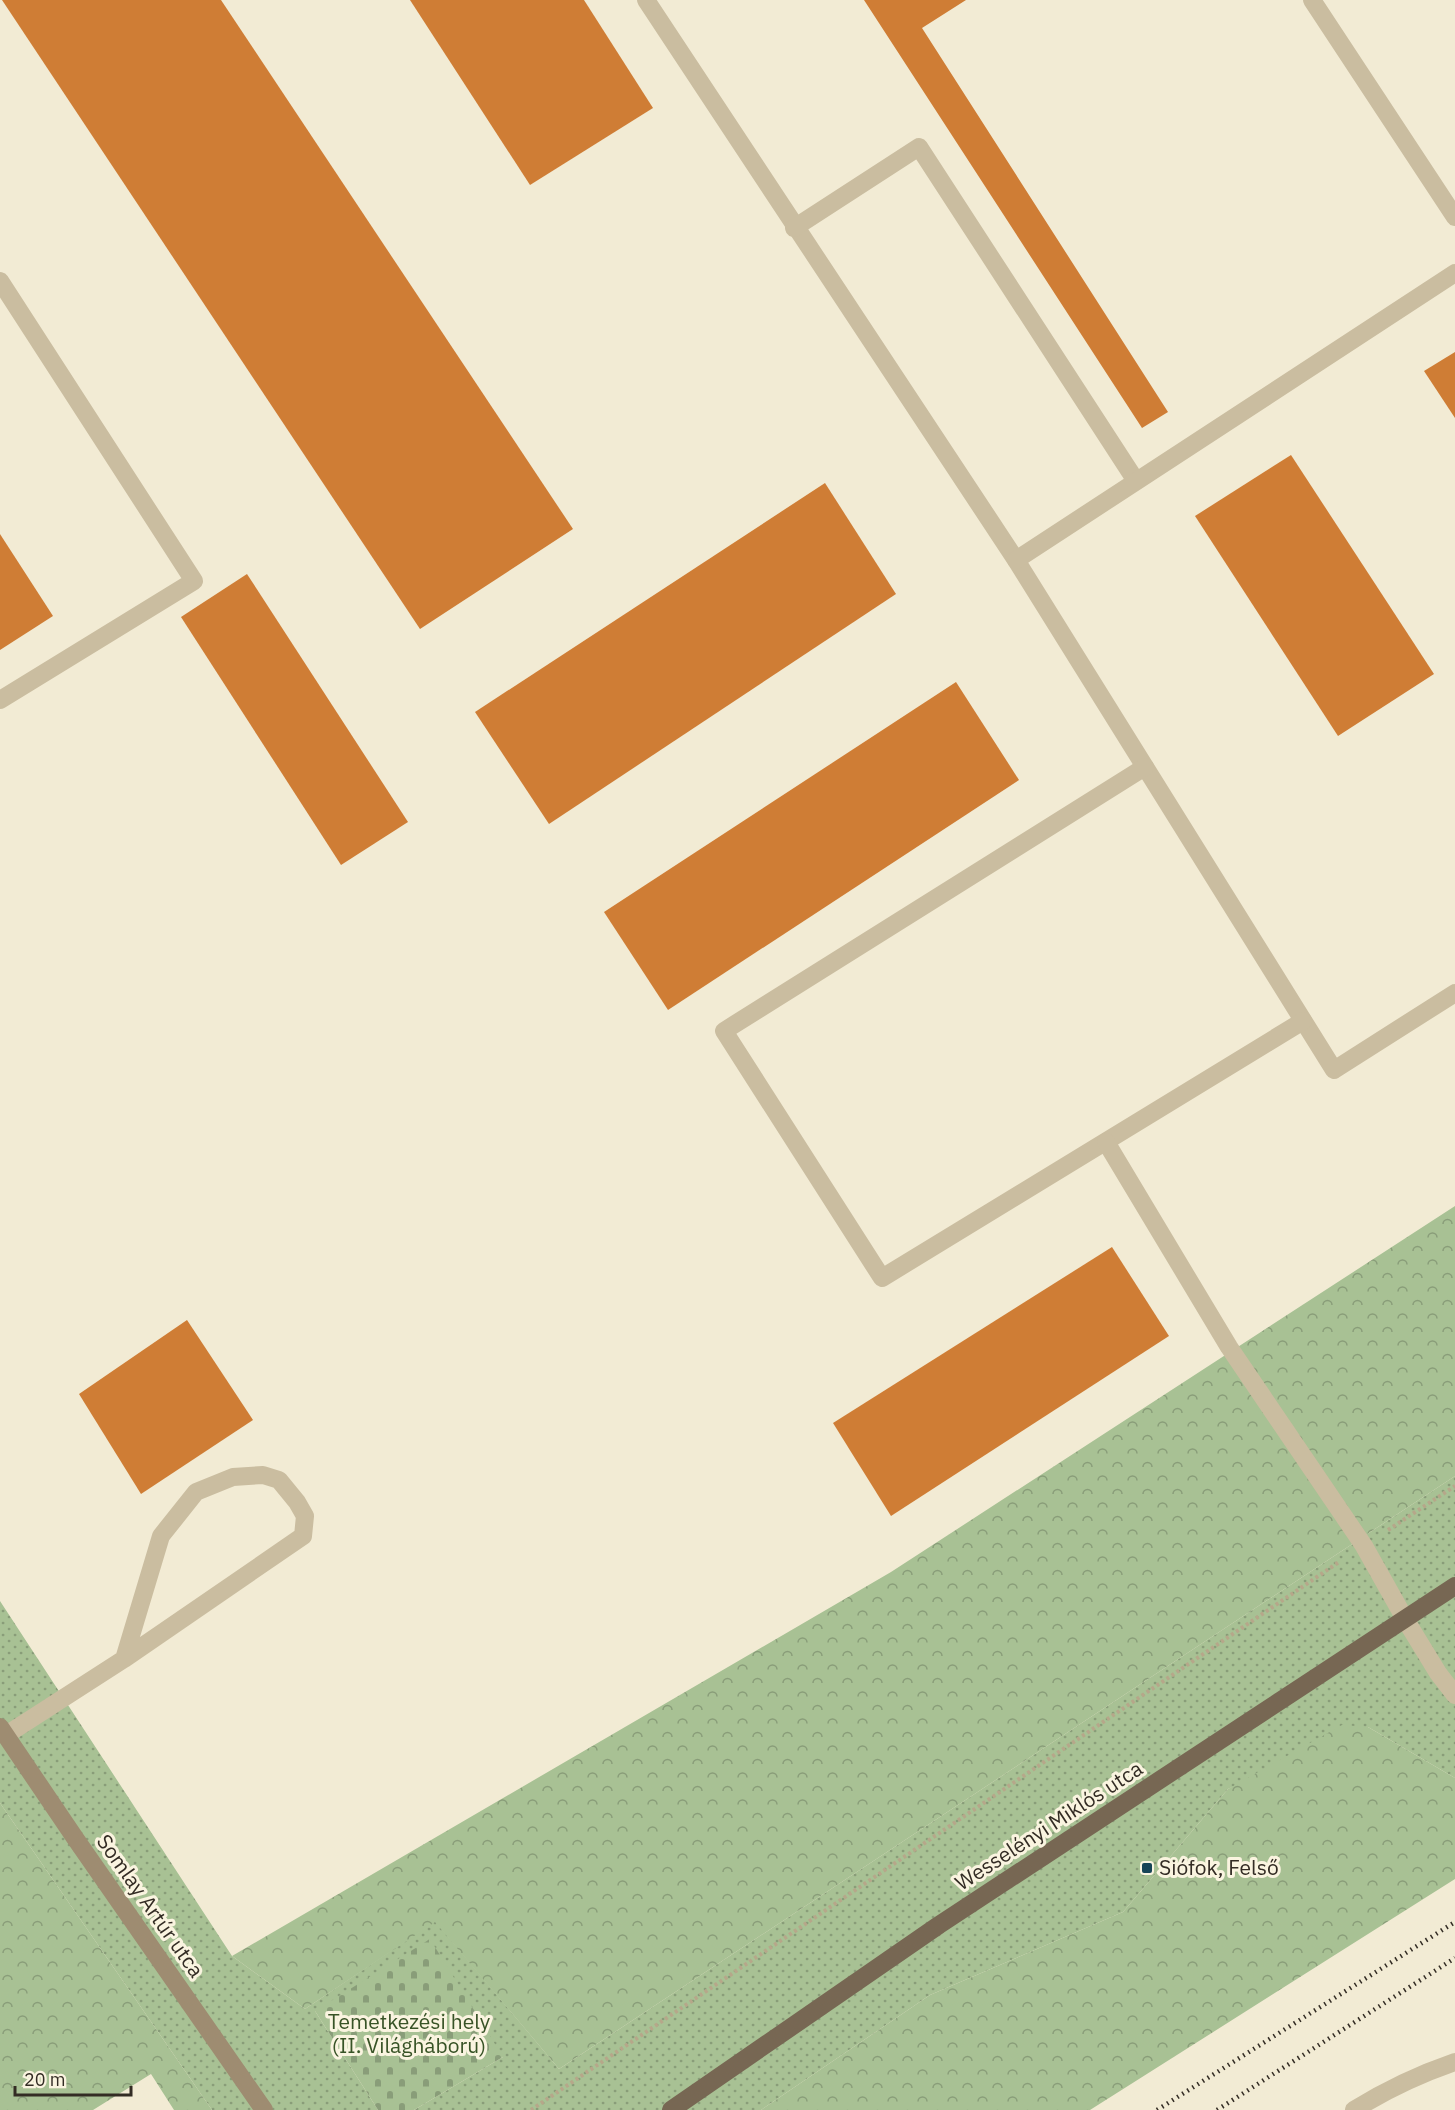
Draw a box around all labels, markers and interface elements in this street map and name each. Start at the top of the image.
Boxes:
street label: Wesselényi Miklós utca [949,1754,1148,1896]
street label: Somlay Artúr utca [91,1828,211,1983]
place label: Siófok, Felső [1159,1853,1279,1881]
marker: Siófok, Felső [1140,1861,1154,1875]
park label: Temetkezési hely (II. Világháború) [328,2007,491,2059]
scale bar [15,2059,130,2097]
text: 20 m [24,2068,66,2091]

